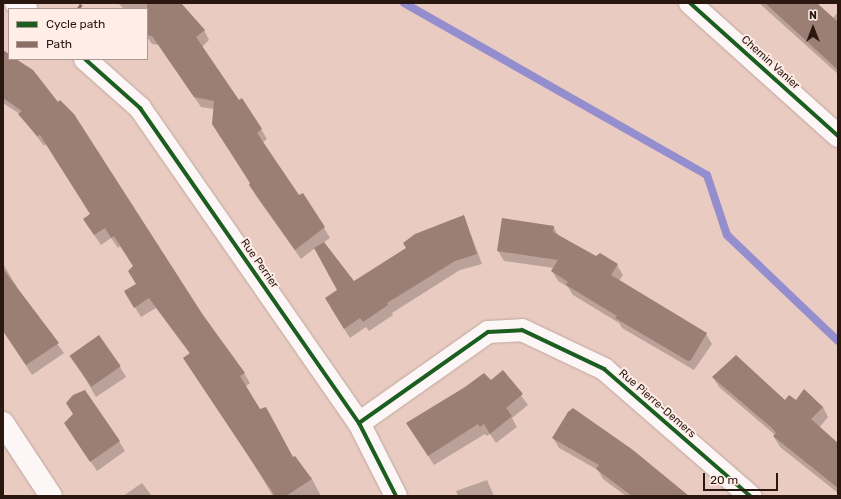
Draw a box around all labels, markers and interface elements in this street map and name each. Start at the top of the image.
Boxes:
legend [8,8,148,60]
north arrow [793,8,833,48]
text: N [809,9,817,22]
text: Cycle path [46,17,105,31]
street label: Chemin Vanier [738,33,802,93]
text: Path [46,37,72,51]
street label: Rue Perrier [237,237,281,291]
street label: Rue Pierre-Demers [616,367,698,441]
scale bar [705,465,780,491]
text: 20 m [710,473,738,487]

